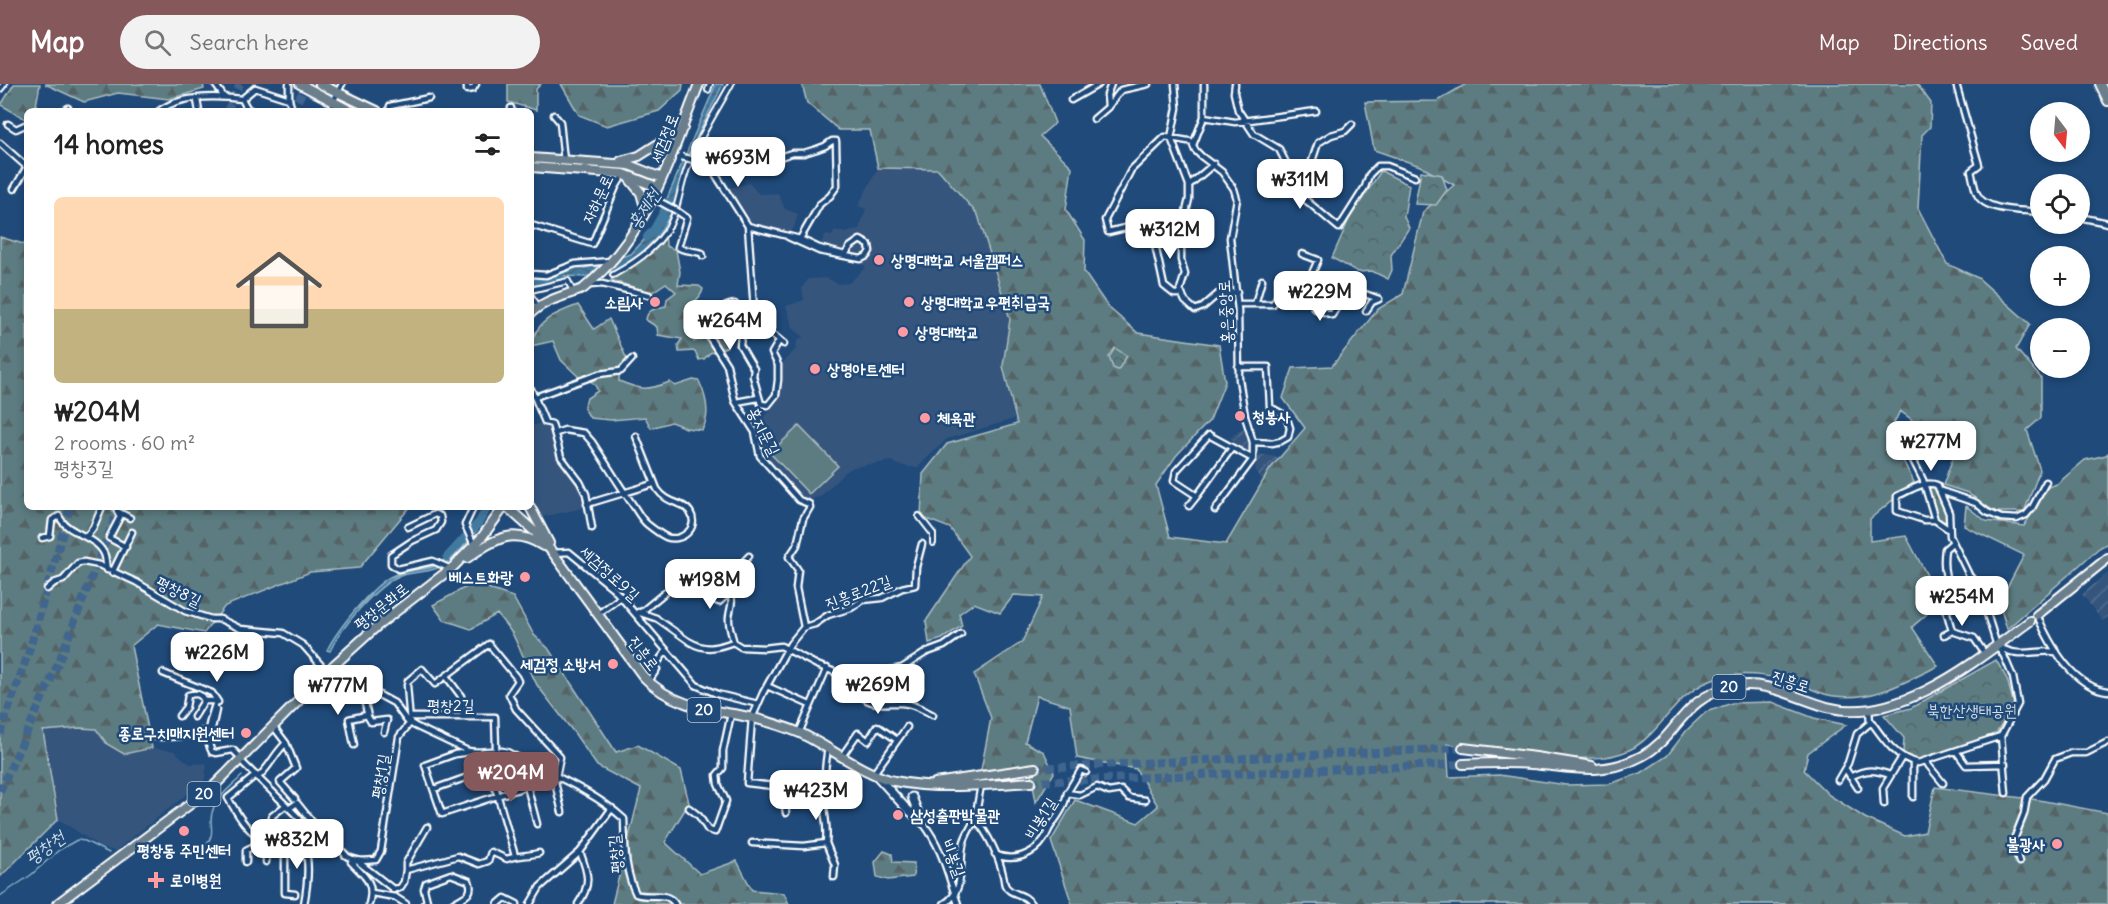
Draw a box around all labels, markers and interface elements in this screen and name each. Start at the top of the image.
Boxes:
search box [120,15,540,69]
text: Map [30,24,84,60]
icon: search [141,26,174,59]
text: Search here [189,28,309,56]
text: Map [1819,29,1860,56]
text: Directions [1893,29,1987,56]
text: Saved [2020,29,2078,56]
north arrow [2030,102,2090,162]
map controls [2030,102,2090,378]
street label: 세검정로 [645,110,683,166]
text: 14 homes [54,128,164,161]
icon: filters [471,128,504,161]
pin: ₩693M [696,137,780,188]
text: ₩693M [705,144,771,169]
pin: ₩311M [1258,159,1342,210]
text: ₩311M [1271,166,1329,191]
street label: 자하문로 [577,171,617,227]
button: locate [2030,174,2090,234]
water label: 홍제천 [622,183,666,233]
pin: ₩312M [1128,209,1212,260]
text: ₩312M [1139,216,1201,241]
icon: home [225,236,333,344]
button: + [2030,246,2090,306]
place label: 상명대학교 서울캠퍼스 [891,250,1024,270]
marker: 상명대학교 서울캠퍼스 [872,253,886,267]
pin: ₩229M [1278,271,1362,322]
text: ₩229M [1288,278,1352,303]
street label: 홍은중앙로 [1213,279,1237,345]
place label: 소림사 [604,292,643,312]
place label: 상명대학교우편취급국 [921,292,1050,312]
marker: 소림사 [648,295,662,309]
marker: 상명대학교우편취급국 [902,295,916,309]
pin: ₩264M [688,300,772,351]
text: ₩264M [697,307,763,332]
button: − [2030,318,2090,378]
place label: 상명대학교 [915,322,979,342]
marker: 상명대학교 [896,325,910,339]
place label: 상명아트센터 [827,359,904,379]
marker: 상명아트센터 [808,362,822,376]
text: ₩204M [54,395,141,428]
street label: 홍지문길 [743,404,785,459]
place label: 청봉사 [1252,406,1291,426]
place label: 체육관 [937,408,976,428]
marker: 청봉사 [1233,409,1247,423]
marker: 체육관 [918,411,932,425]
pin: ₩277M [1889,421,1973,472]
text: ₩277M [1900,428,1962,453]
text: 2 rooms · 60 m² [54,430,195,455]
text: 평창3길 [54,455,114,480]
street label: 세검정로9길 [576,541,644,605]
pin: ₩198M [668,559,752,610]
text: ₩198M [679,566,741,591]
place label: 베스트화랑 [449,567,513,587]
marker: 베스트화랑 [518,570,532,584]
street label: 진흥로22길 [822,570,894,614]
street label: 평창8길 [153,572,205,611]
pin: ₩254M [1920,576,2004,627]
street label: 평창문화로 [350,578,412,634]
text: ₩254M [1929,583,1995,608]
pin: ₩226M [175,632,259,683]
street label: 진흥로 [624,632,664,674]
text: ₩226M [185,639,249,664]
place label: 세검정 소방서 [520,654,601,674]
marker: 세검정 소방서 [606,657,620,671]
pin: ₩269M [836,664,920,715]
pin: ₩777M [296,665,380,716]
street label: 진흥로 [1770,666,1812,696]
text: ₩269M [845,671,911,696]
text: ₩777M [308,672,368,697]
road number: 20 [1712,675,1746,699]
street label: 평창2길 [427,695,475,715]
road number: 20 [688,698,720,722]
park label: 북한산생태공원 [1927,700,2017,720]
place label: 종로구치매지원센터 [118,723,234,743]
marker: 종로구치매지원센터 [239,726,253,740]
street label: 평창1길 [367,752,393,800]
pin: ₩204M [469,752,553,803]
text: ₩204M [478,759,544,784]
pin: ₩423M [774,770,858,821]
text: ₩423M [783,777,849,802]
road number: 20 [188,782,220,806]
street label: 비봉1길 [1020,794,1060,842]
place label: 삼성출판박물관 [910,805,1000,825]
marker: 삼성출판박물관 [891,808,905,822]
pin: ₩832M [255,819,339,870]
marker: 평창동 주민센터 [177,824,191,838]
water label: 평창천 [20,825,70,870]
text: ₩832M [265,826,329,851]
street label: 평창길 [603,834,627,874]
place label: 불광사 [2006,834,2045,854]
street label: 비봉길 [938,836,970,880]
marker: 불광사 [2050,837,2064,851]
place label: 평창동 주민센터 [137,840,231,860]
place label: 로이병원 [170,870,222,890]
marker: 로이병원 [147,871,165,889]

